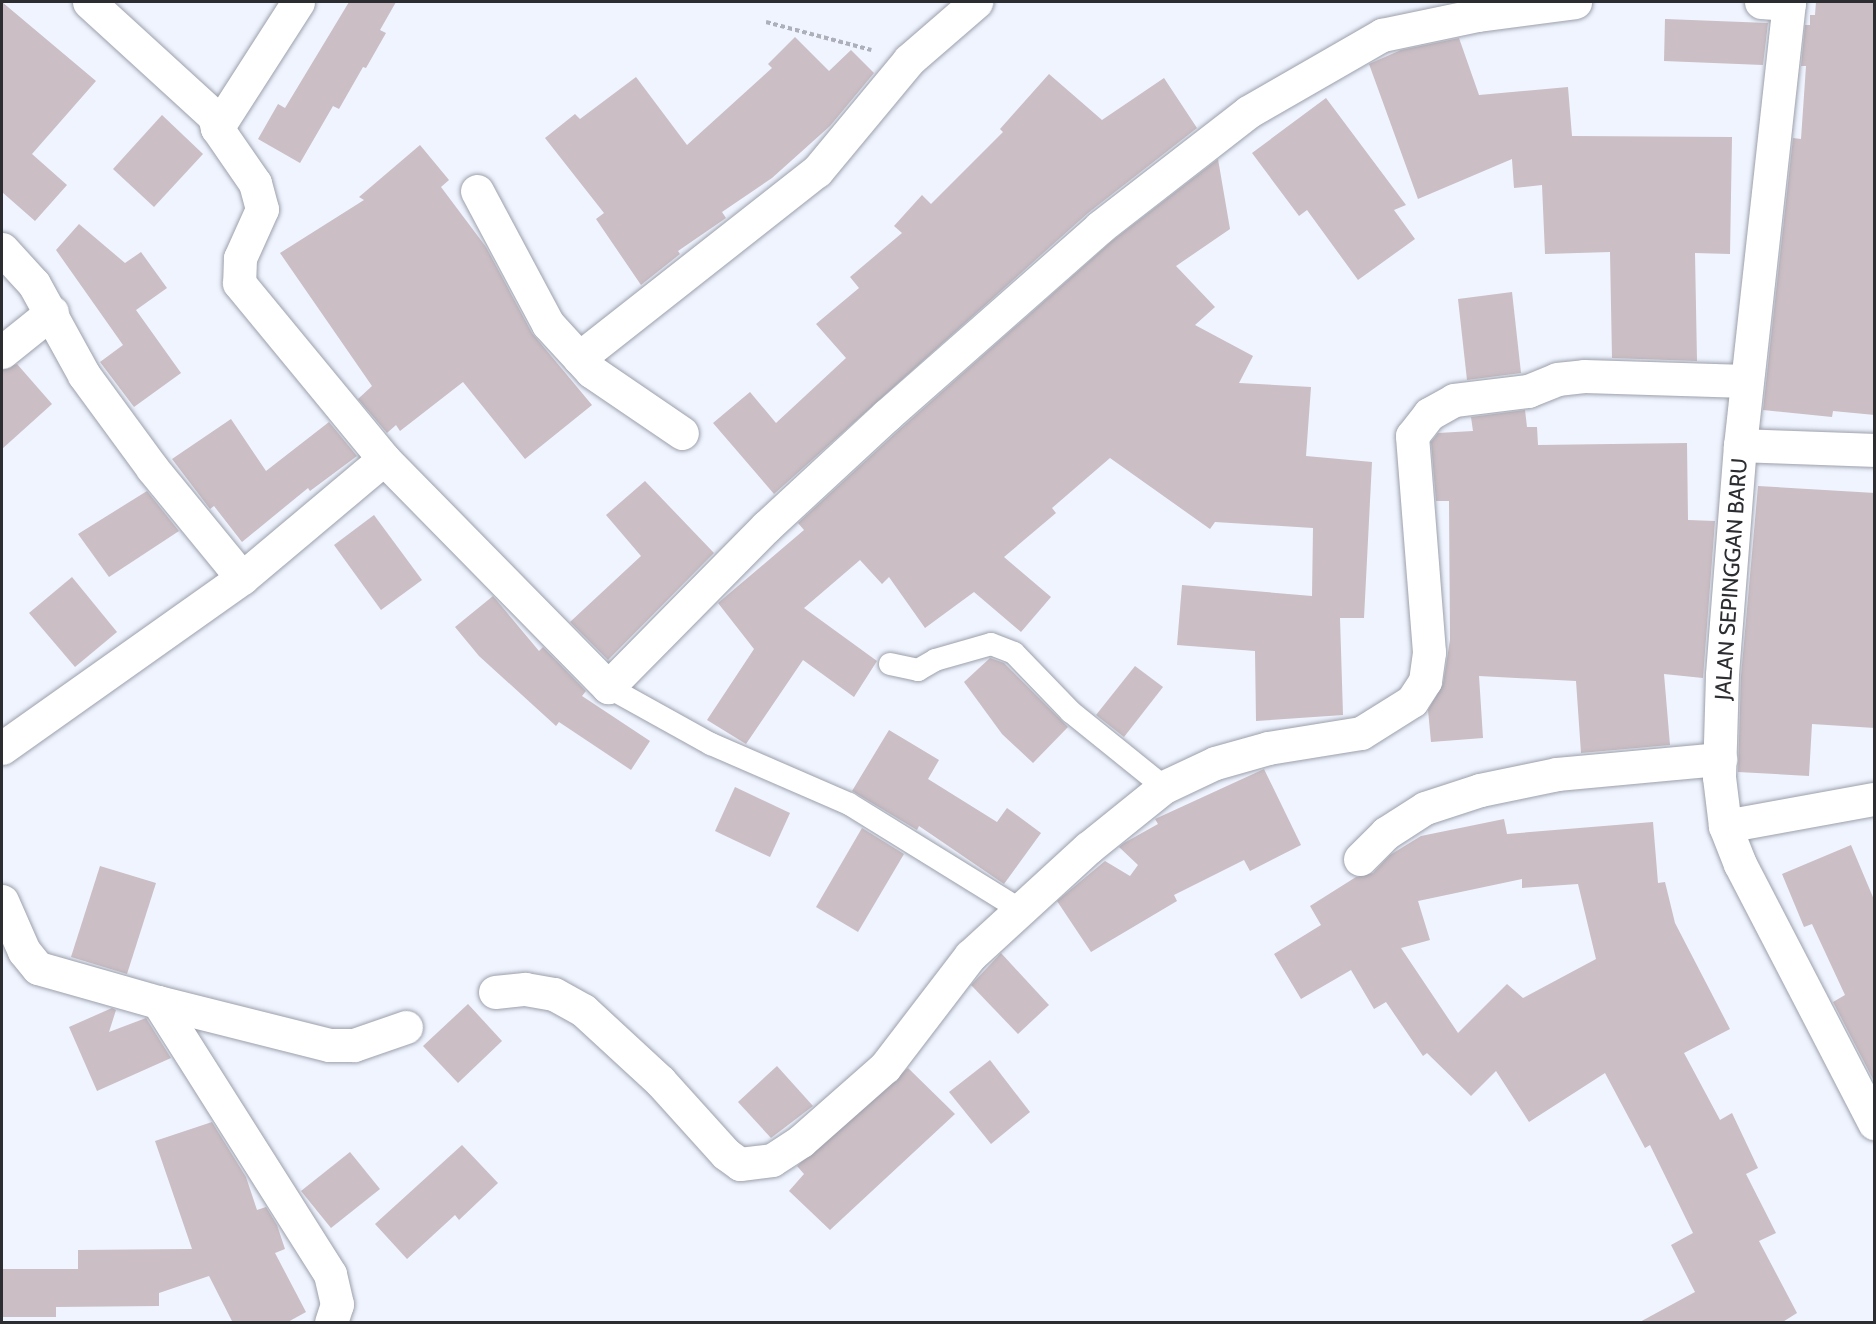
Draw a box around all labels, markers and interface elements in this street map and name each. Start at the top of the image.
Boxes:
street label: JALAN SEPINGGAN BARU [1709,457,1753,701]

